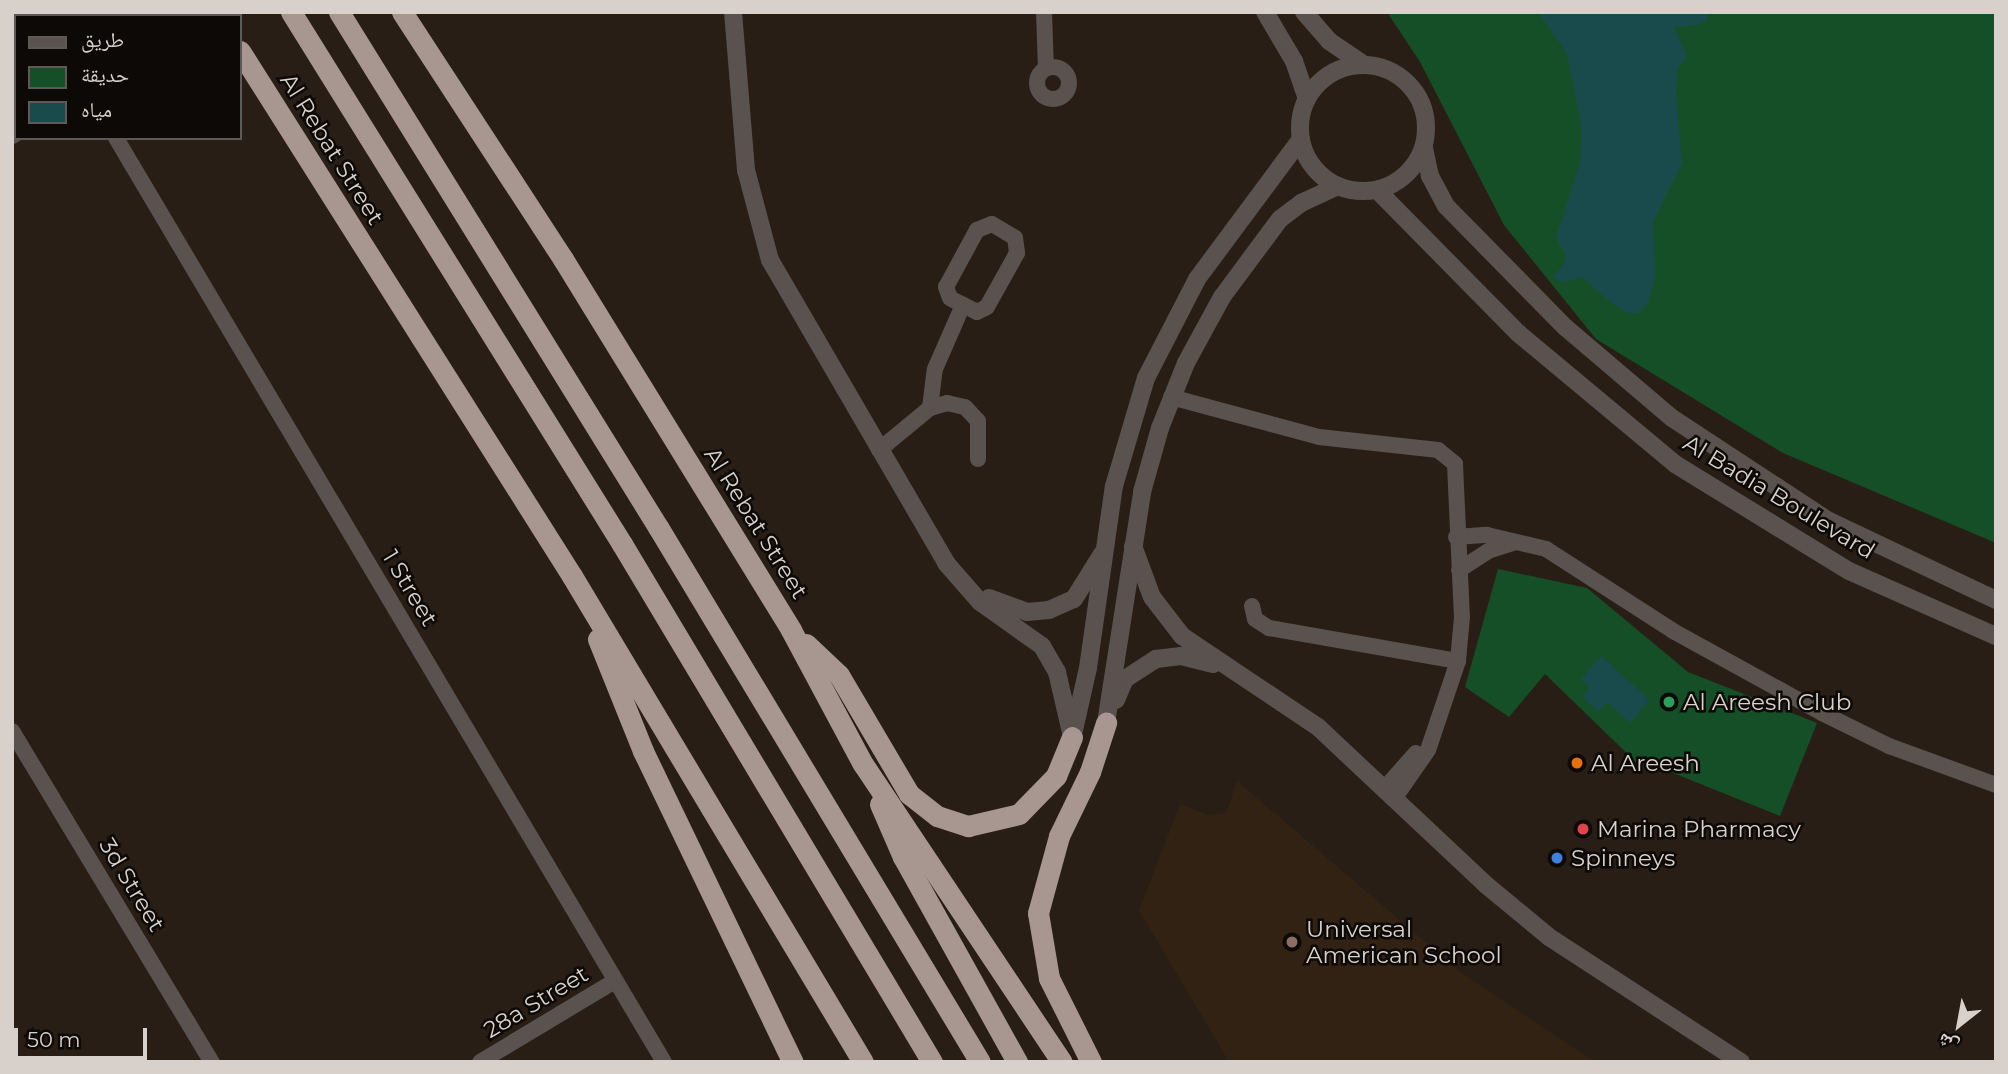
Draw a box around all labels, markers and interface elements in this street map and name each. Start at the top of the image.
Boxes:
legend [14,14,242,140]
text: طريق [81,27,124,52]
text: حديقة [81,62,129,87]
street label: Al Rebat Street [274,68,390,230]
text: مياه [81,97,112,122]
street label: Al Badia Boulevard [1678,429,1880,565]
street label: Al Rebat Street [698,442,814,604]
street label: 1 Street [377,545,443,631]
place label: Al Areesh Club [1683,688,1851,716]
marker: Al Areesh Club [1661,694,1677,710]
place label: Al Areesh [1591,749,1700,777]
marker: Al Areesh [1569,755,1585,771]
place label: Marina Pharmacy [1597,815,1801,843]
marker: Marina Pharmacy [1575,821,1591,837]
street label: 3d Street [93,833,171,937]
place label: Spinneys [1571,844,1675,872]
marker: Spinneys [1549,850,1565,866]
place label: Universal American School [1306,915,1502,969]
marker: Universal American School [1284,934,1300,950]
street label: 28a Street [479,960,593,1044]
north arrow [1924,990,1994,1060]
scale bar [18,1014,150,1058]
text: 50 m [27,1027,81,1052]
text: ش [1933,1028,1963,1058]

